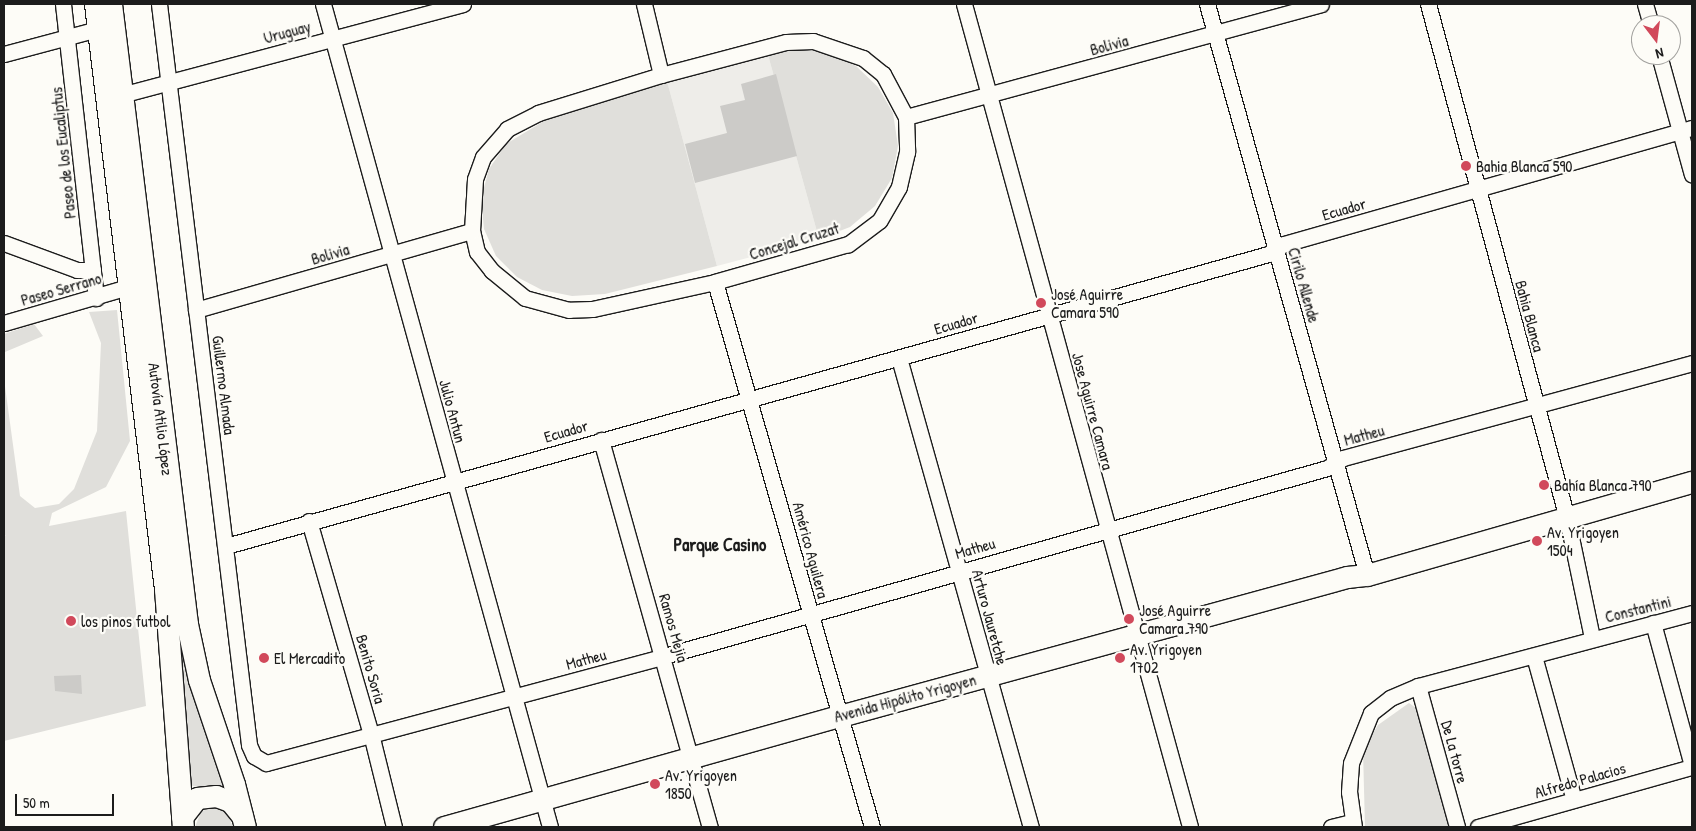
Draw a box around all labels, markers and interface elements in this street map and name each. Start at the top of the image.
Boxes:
north arrow [1631,15,1681,65]
street label: Uruguay [261,17,313,47]
street label: Bolivia [1088,31,1130,59]
text: N [1654,44,1666,64]
street label: Paseo de los Eucaliptus [47,86,79,220]
place label: Bahia Blanca 590 [1476,156,1572,176]
marker: Bahia Blanca 590 [1460,160,1472,172]
street label: Ecuador [1320,194,1368,224]
street label: Concejal Cruzat [747,218,841,264]
street label: Bolivia [309,239,351,269]
street label: Cirilo Allende [1284,245,1324,325]
street label: Paseo Serrano [19,268,103,310]
street label: Bahia Blanca [1511,278,1549,354]
place label: José Aguirre Camara 590 [1051,284,1123,322]
marker: José Aguirre Camara 590 [1035,297,1047,309]
street label: Ecuador [932,308,980,338]
street label: Guillermo Almada [208,334,240,436]
street label: Jose Aguirre Camara [1068,350,1118,472]
street label: Autovía Atilio López [145,362,177,476]
street label: Julio Antun [435,377,471,445]
street label: Ecuador [542,416,590,446]
street label: Matheu [1342,420,1386,450]
place label: Bahía Blanca 790 [1554,475,1652,495]
marker: Bahía Blanca 790 [1538,479,1550,491]
street label: Américo Aguilera [789,500,833,600]
place label: Av. Yrigoyen 1504 [1547,522,1619,560]
street label: Matheu [953,533,997,563]
district label: Parque Casino [674,534,766,556]
marker: Av. Yrigoyen 1504 [1531,535,1543,547]
street label: Arturo Jauretche [968,567,1012,667]
street label: Ramos Mejia [655,592,693,664]
street label: Constantini [1603,592,1673,626]
place label: José Aguirre Camara 790 [1139,600,1211,638]
place label: los pinos futbol [81,611,170,631]
marker: José Aguirre Camara 790 [1123,613,1135,625]
marker: los pinos futbol [65,615,77,627]
street label: Benito Soria [352,632,390,706]
place label: Av. Yrigoyen 1702 [1130,639,1202,677]
street label: Matheu [564,644,608,674]
place label: El Mercadito [274,648,345,668]
marker: El Mercadito [258,652,270,664]
marker: Av. Yrigoyen 1702 [1114,652,1126,664]
street label: Avenida Hipólito Yrigoyen [832,670,978,726]
street label: De La torre [1437,719,1473,785]
street label: Alfredo Palacios [1532,758,1628,802]
place label: Av. Yrigoyen 1850 [665,765,737,803]
marker: Av. Yrigoyen 1850 [649,778,661,790]
scale bar [18,784,116,816]
text: 50 m [23,792,50,813]

